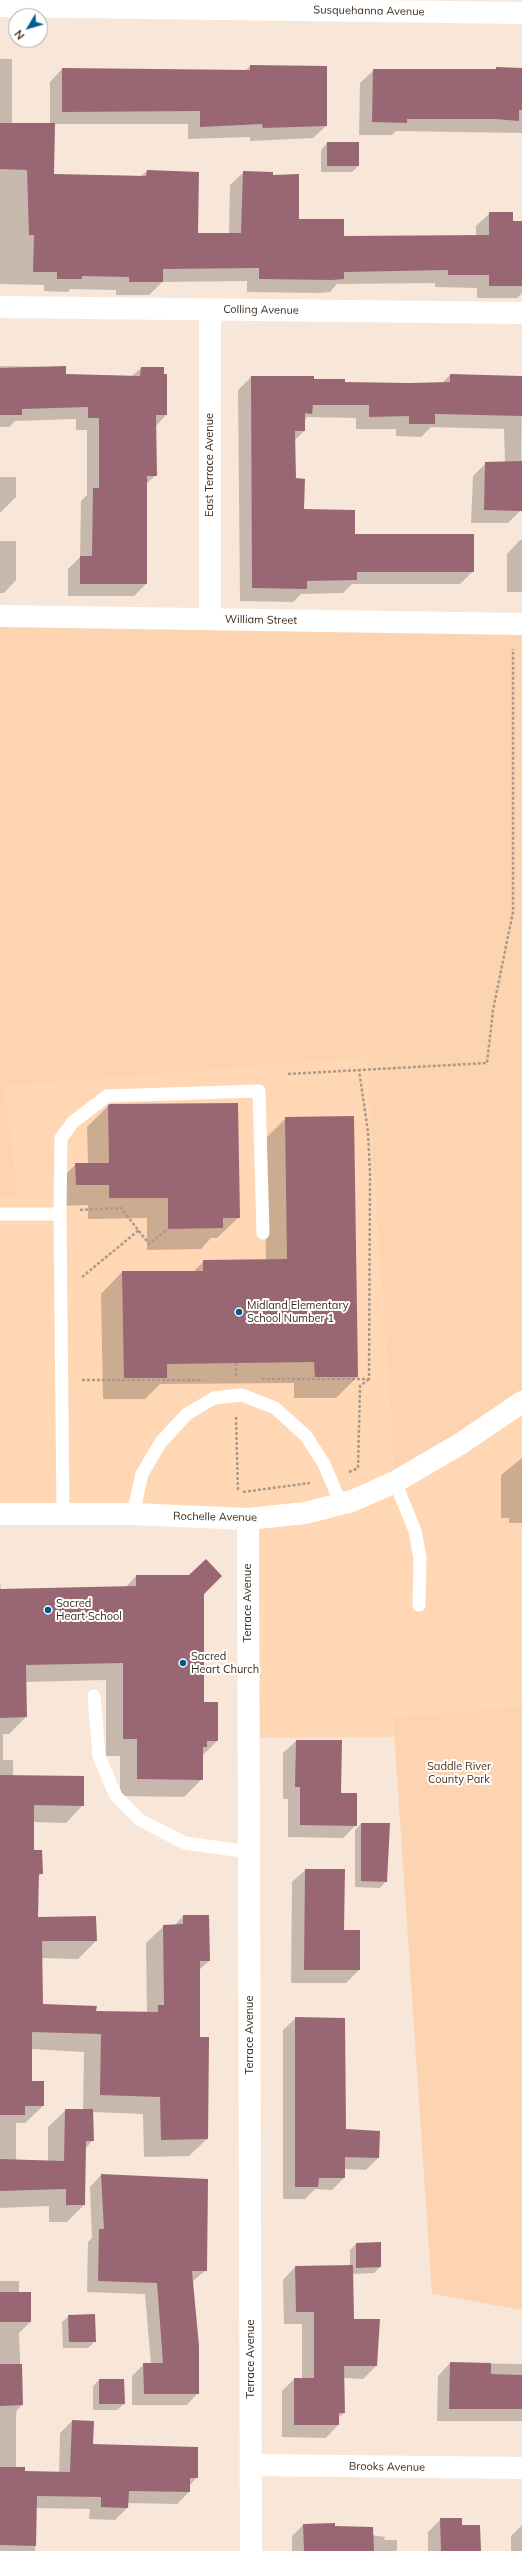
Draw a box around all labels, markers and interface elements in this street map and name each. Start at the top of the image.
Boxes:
street label: Susquehanna Avenue [313,3,425,19]
north arrow [8,8,48,48]
text: N [11,27,27,42]
street label: Colling Avenue [223,303,299,317]
street label: East Terrace Avenue [203,413,217,517]
street label: William Street [225,613,297,627]
place label: Midland Elementary School Number 1 [247,1299,349,1325]
marker: Midland Elementary School Number 1 [234,1307,244,1317]
street label: Rochelle Avenue [173,1510,257,1524]
street label: Terrace Avenue [241,1564,255,1642]
place label: Sacred Heart School [56,1597,122,1623]
marker: Sacred Heart School [43,1605,53,1615]
place label: Sacred Heart Church [191,1650,259,1676]
marker: Sacred Heart Church [178,1658,188,1668]
park label: Saddle River County Park [427,1760,491,1786]
street label: Terrace Avenue [243,1996,257,2074]
street label: Terrace Avenue [244,2320,258,2398]
street label: Brooks Avenue [349,2460,425,2474]

